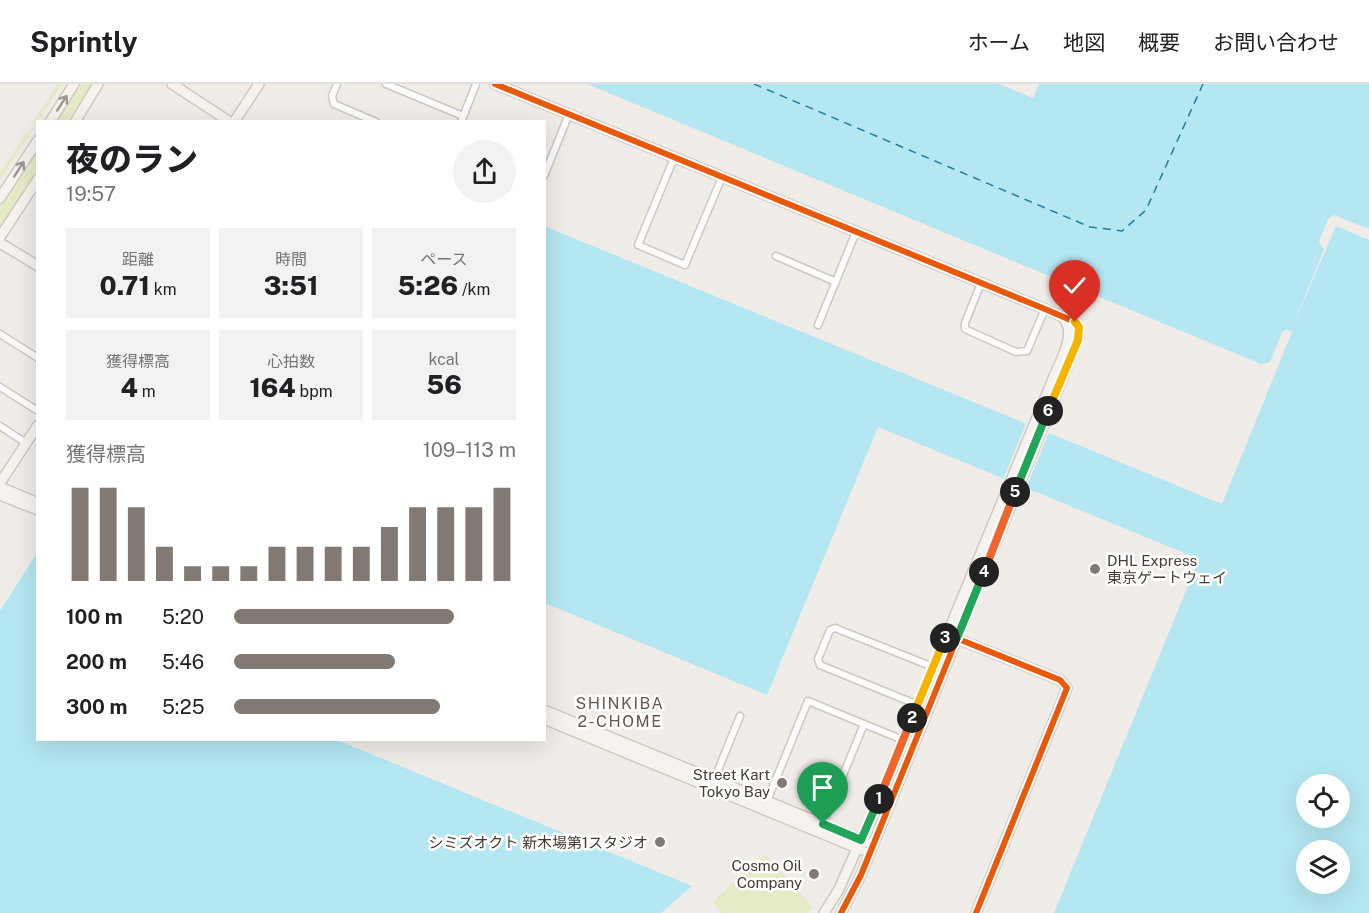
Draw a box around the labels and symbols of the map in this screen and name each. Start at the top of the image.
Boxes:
one-way arrow [56,95,68,112]
one-way arrow [12,161,25,178]
pin [1049,260,1100,322]
pin: 6 [1033,396,1063,426]
pin: 5 [1000,477,1030,507]
place label: DHL Express 東京ゲートウェイ [1107,552,1227,586]
pin: 4 [969,557,999,587]
marker: DHL Express 東京ゲートウェイ [1088,562,1102,576]
pin: 3 [930,623,960,653]
district label: SHINKIBA 2-CHOME [576,694,664,731]
pin: 2 [897,703,927,733]
pin [797,762,848,824]
place label: Street Kart Tokyo Bay [693,766,770,800]
marker: Street Kart Tokyo Bay [775,776,789,790]
pin: 1 [864,784,894,814]
place label: シミズオクト 新木場第1スタジオ [429,834,648,851]
marker: シミズオクト 新木場第1スタジオ [653,835,667,849]
place label: Cosmo Oil Company [731,857,802,891]
marker: Cosmo Oil Company [807,867,821,881]

